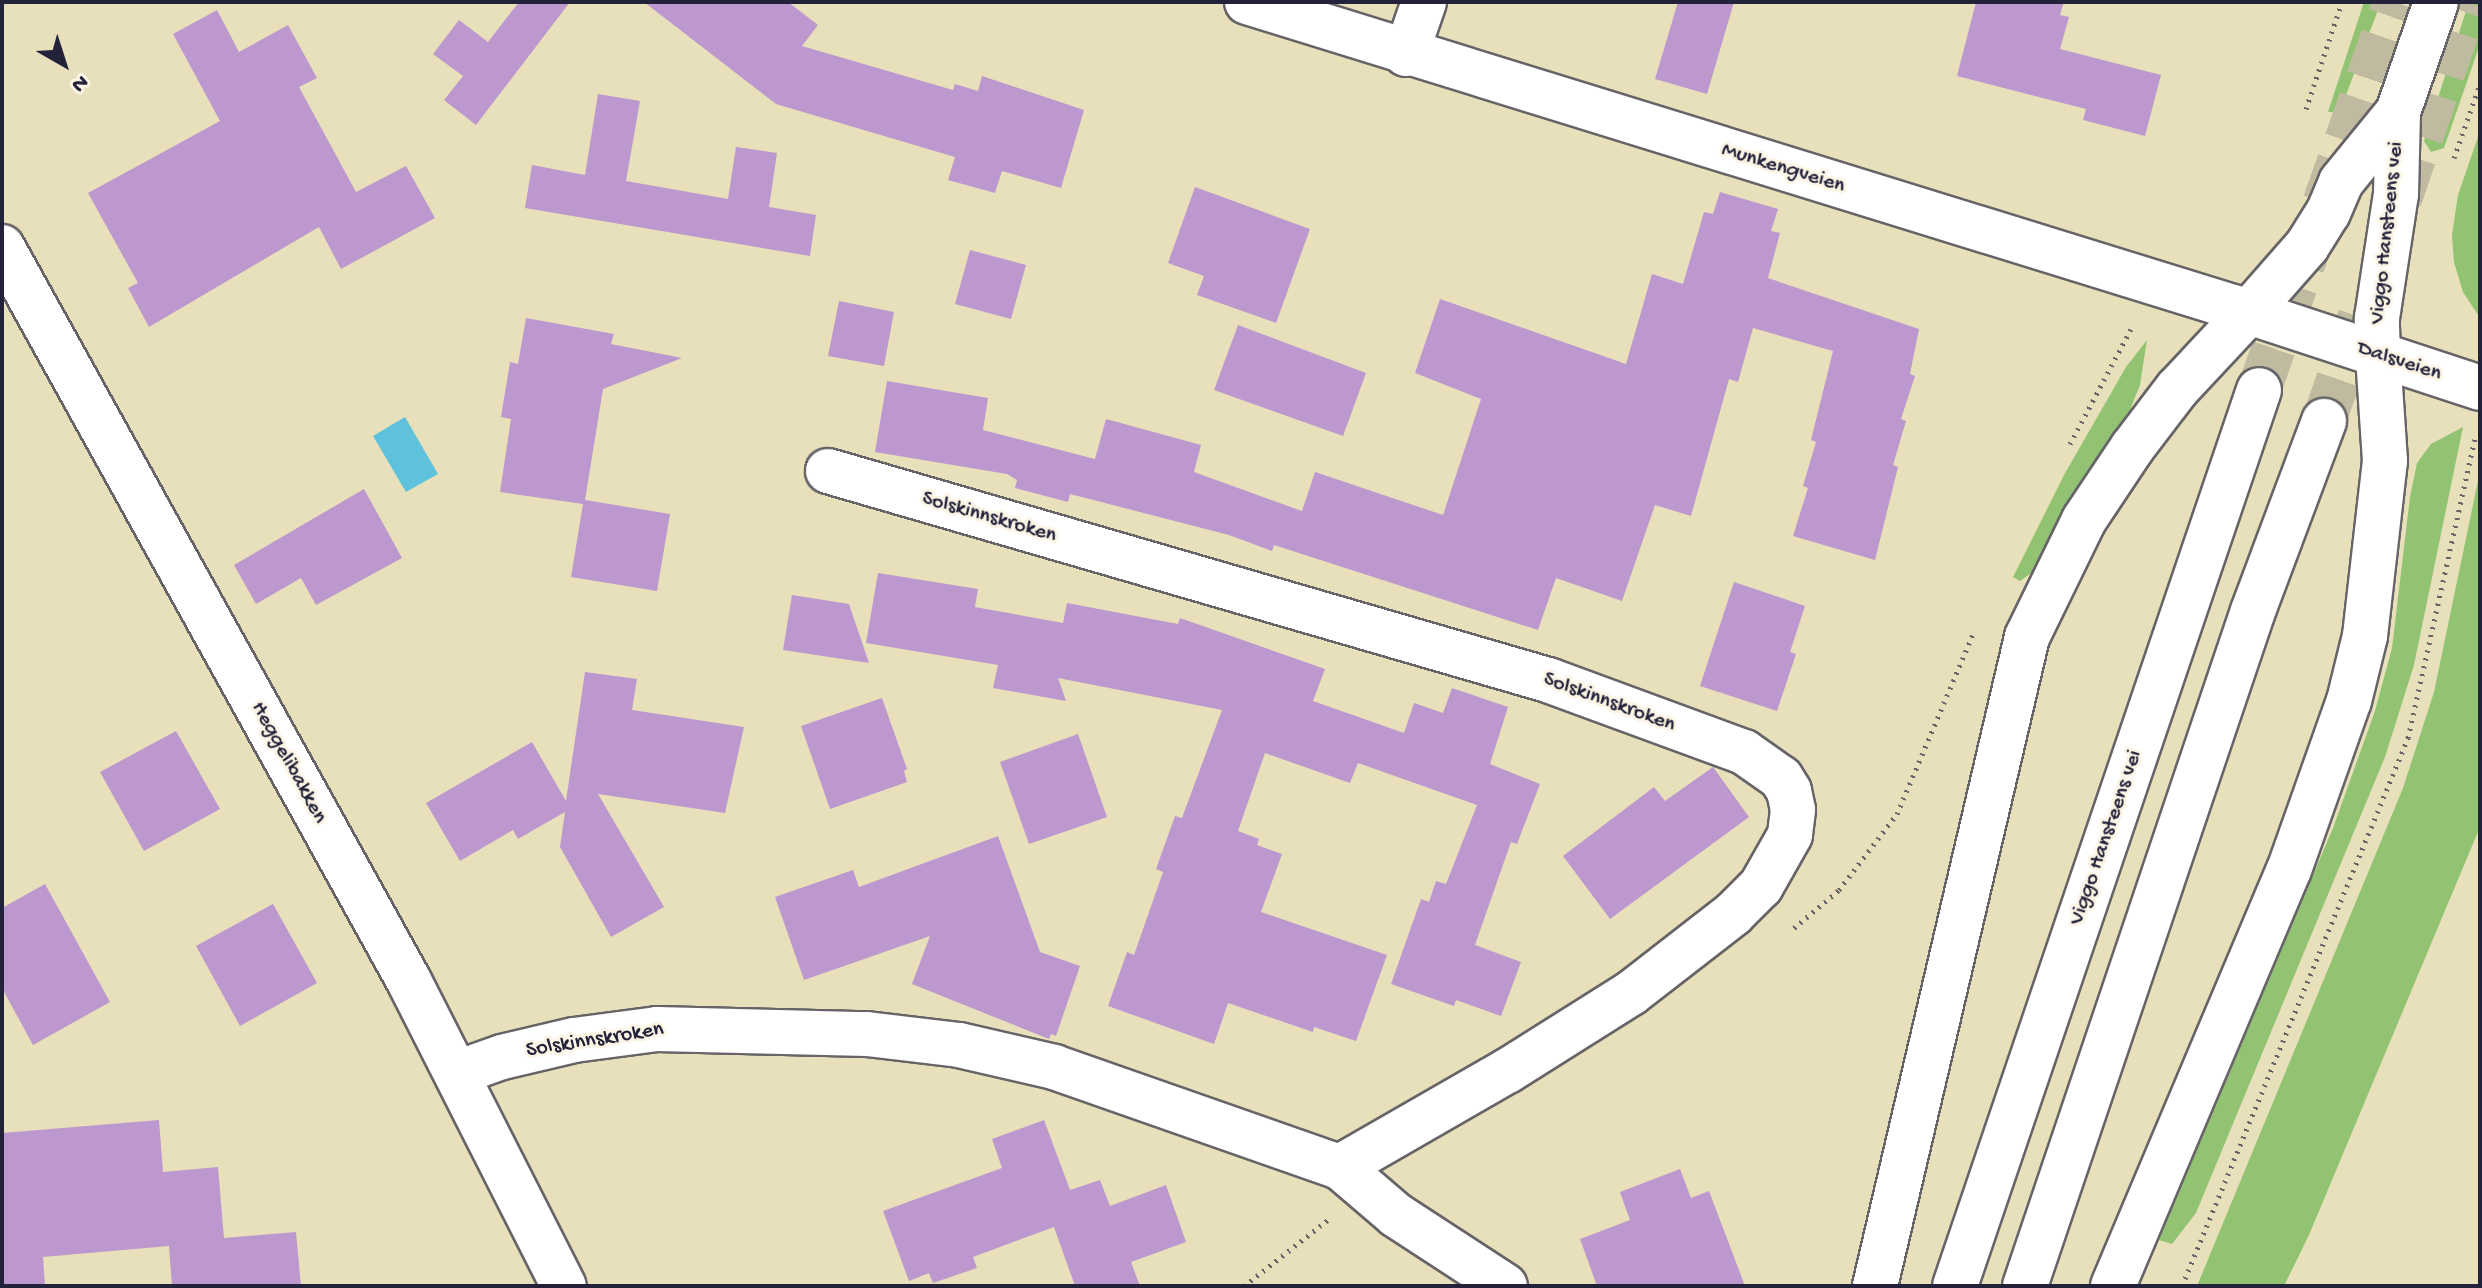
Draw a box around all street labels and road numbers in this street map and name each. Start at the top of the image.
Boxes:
street label: Munkengveien [1718,138,1848,200]
street label: Viggo Hansteens vei [2365,140,2411,326]
street label: Dalsveien [2353,336,2445,388]
street label: Solskinnskroken [919,486,1059,550]
street label: Solskinnskroken [1539,667,1679,739]
street label: Heggelibakken [244,697,332,829]
street label: Viggo Hansteens vei [2065,747,2149,929]
street label: Solskinnskroken [524,1017,666,1065]

